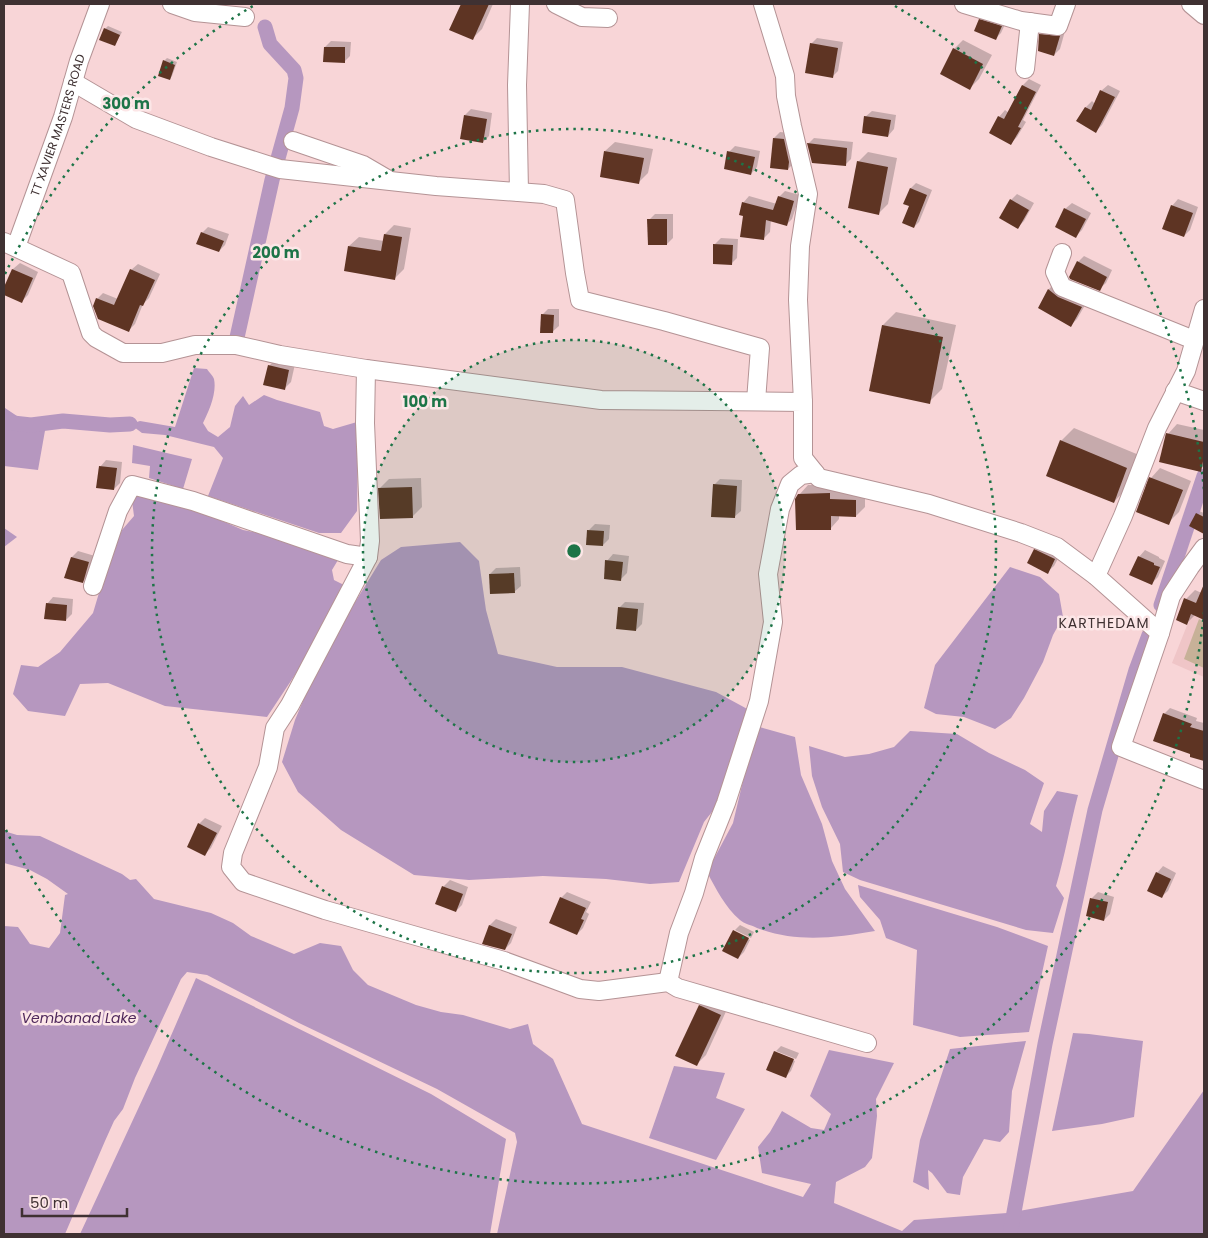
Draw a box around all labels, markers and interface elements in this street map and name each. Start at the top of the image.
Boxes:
street label: TT XAVIER MASTERS ROAD [26,52,89,198]
text: 300 m [102,93,150,114]
text: 200 m [252,242,300,263]
text: 100 m [403,391,447,412]
centre of rings [565,542,583,560]
district label: KARTHEDAM [1058,613,1150,633]
water label: Vembanad Lake [22,1008,137,1028]
scale bar [22,1186,128,1218]
text: 50 m [30,1192,68,1213]

